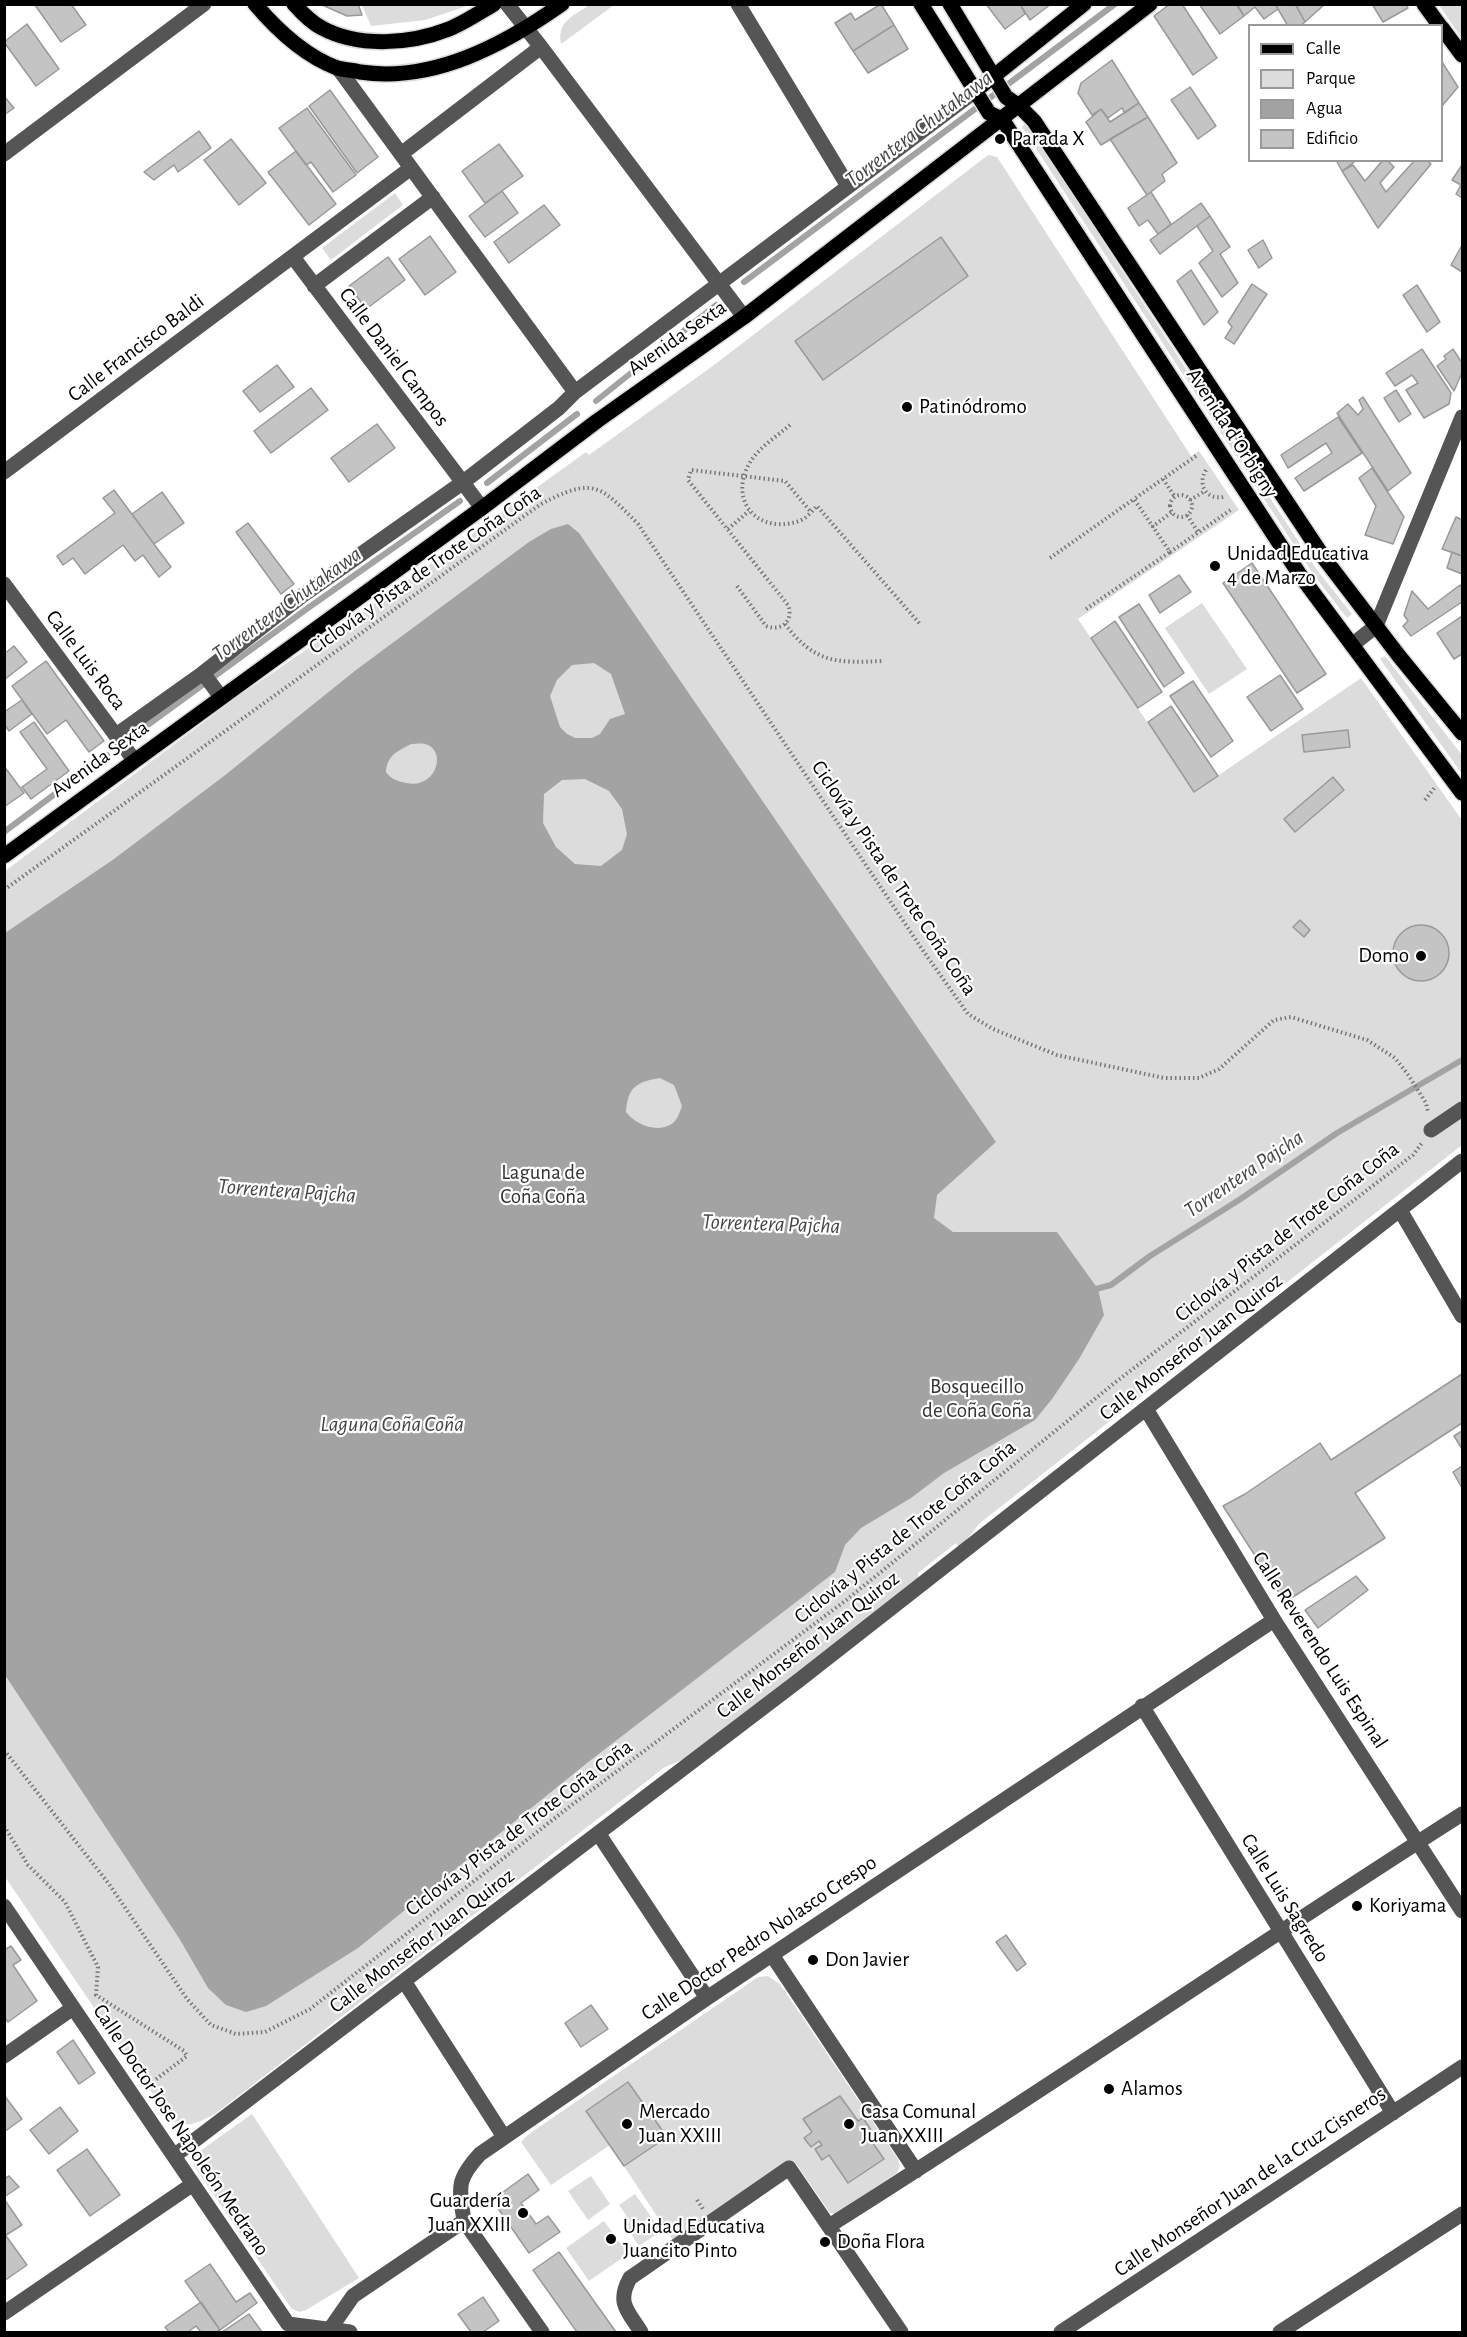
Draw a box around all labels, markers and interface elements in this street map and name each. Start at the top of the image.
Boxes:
legend [1248,24,1443,162]
text: Calle [1306,40,1341,58]
water label: Torrentera Chutakawa [840,65,998,193]
text: Parque [1306,70,1355,88]
text: Agua [1306,100,1343,118]
place label: Parada X [1012,126,1085,152]
text: Edificio [1306,130,1358,148]
marker: Parada X [993,132,1007,146]
street label: Calle Daniel Campos [334,283,454,431]
street label: Calle Francisco Baldi [63,288,209,408]
street label: Avenida Sexta [623,295,731,381]
street label: Avenida d'Orbigny [1181,363,1283,503]
place label: Patinódromo [919,394,1027,420]
marker: Patinódromo [900,400,914,414]
street label: Ciclovía y Pista de Trote Coña Coña [304,480,546,660]
water label: Torrentera Chutakawa [207,541,367,667]
place label: Unidad Educativa 4 de Marzo [1227,541,1369,591]
marker: Unidad Educativa 4 de Marzo [1208,559,1222,573]
street label: Calle Luis Roca [40,605,132,715]
street label: Avenida Sexta [46,715,154,803]
street label: Ciclovía y Pista de Trote Coña Coña [806,756,982,1000]
place label: Domo [1358,943,1409,969]
marker: Domo [1414,949,1428,963]
water label: Torrentera Pajcha [1179,1124,1309,1224]
street label: Ciclovía y Pista de Trote Coña Coña [1170,1137,1404,1327]
park label: Laguna de Coña Coña [500,1160,586,1210]
water label: Torrentera Pajcha [217,1173,357,1209]
water label: Torrentera Pajcha [701,1208,841,1240]
street label: Calle Monseñor Juan Quiroz [1094,1268,1288,1426]
park label: Bosquecillo de Coña Coña [922,1374,1032,1424]
water label: Laguna Coña Coña [320,1411,464,1437]
street label: Ciclovía y Pista de Trote Coña Coña [789,1435,1021,1629]
street label: Calle Reverendo Luis Espinal [1247,1547,1393,1753]
street label: Calle Monseñor Juan Quiroz [711,1566,905,1724]
street label: Ciclovía y Pista de Trote Coña Coña [400,1734,638,1922]
street label: Calle Luis Sagredo [1235,1829,1335,1967]
street label: Calle Doctor Pedro Nolasco Crespo [637,1850,881,2026]
street label: Calle Monseñor Juan Quiroz [324,1863,520,2019]
place label: Koriyama [1369,1893,1447,1919]
marker: Koriyama [1350,1899,1364,1913]
place label: Don Javier [825,1947,909,1973]
marker: Don Javier [806,1953,820,1967]
street label: Calle Doctor Jose Napoleón Medrano [87,1999,275,2261]
place label: Alamos [1121,2076,1183,2102]
street label: Calle Monseñor Juan de la Cruz Cisneros [1109,2081,1391,2283]
marker: Alamos [1102,2082,1116,2096]
place label: Mercado Juan XXIII [639,2099,722,2149]
place label: Casa Comunal Juan XXIII [861,2099,976,2149]
marker: Mercado Juan XXIII [620,2117,634,2131]
marker: Casa Comunal Juan XXIII [842,2117,856,2131]
place label: Guardería Juan XXIII [428,2188,511,2238]
marker: Guardería Juan XXIII [516,2206,530,2220]
place label: Unidad Educativa Juancito Pinto [623,2214,765,2264]
place label: Doña Flora [837,2229,925,2255]
marker: Unidad Educativa Juancito Pinto [604,2232,618,2246]
marker: Doña Flora [818,2235,832,2249]

